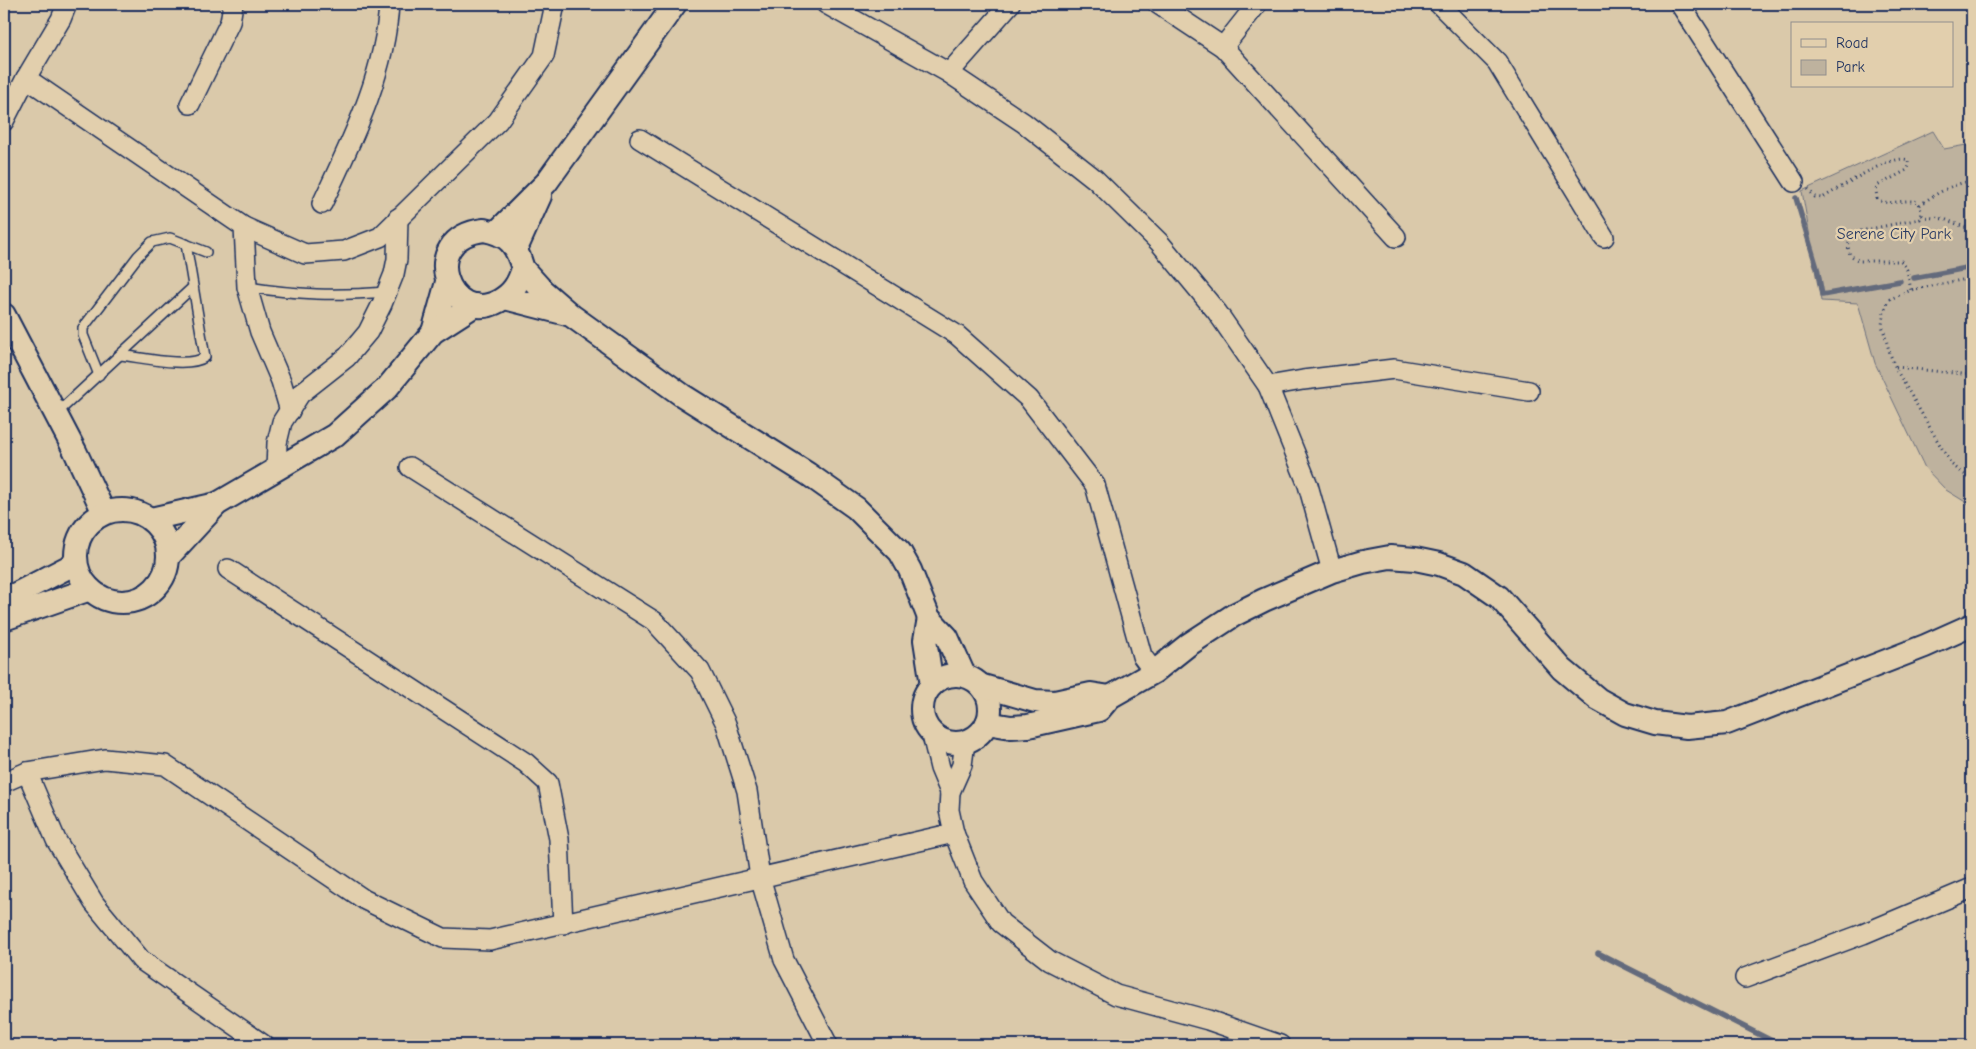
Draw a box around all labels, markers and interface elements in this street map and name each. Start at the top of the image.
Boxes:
legend [1791,22,1954,88]
text: Road [1836,34,1868,52]
text: Park [1836,58,1865,76]
park label: Serene City Park [1837,225,1951,243]

